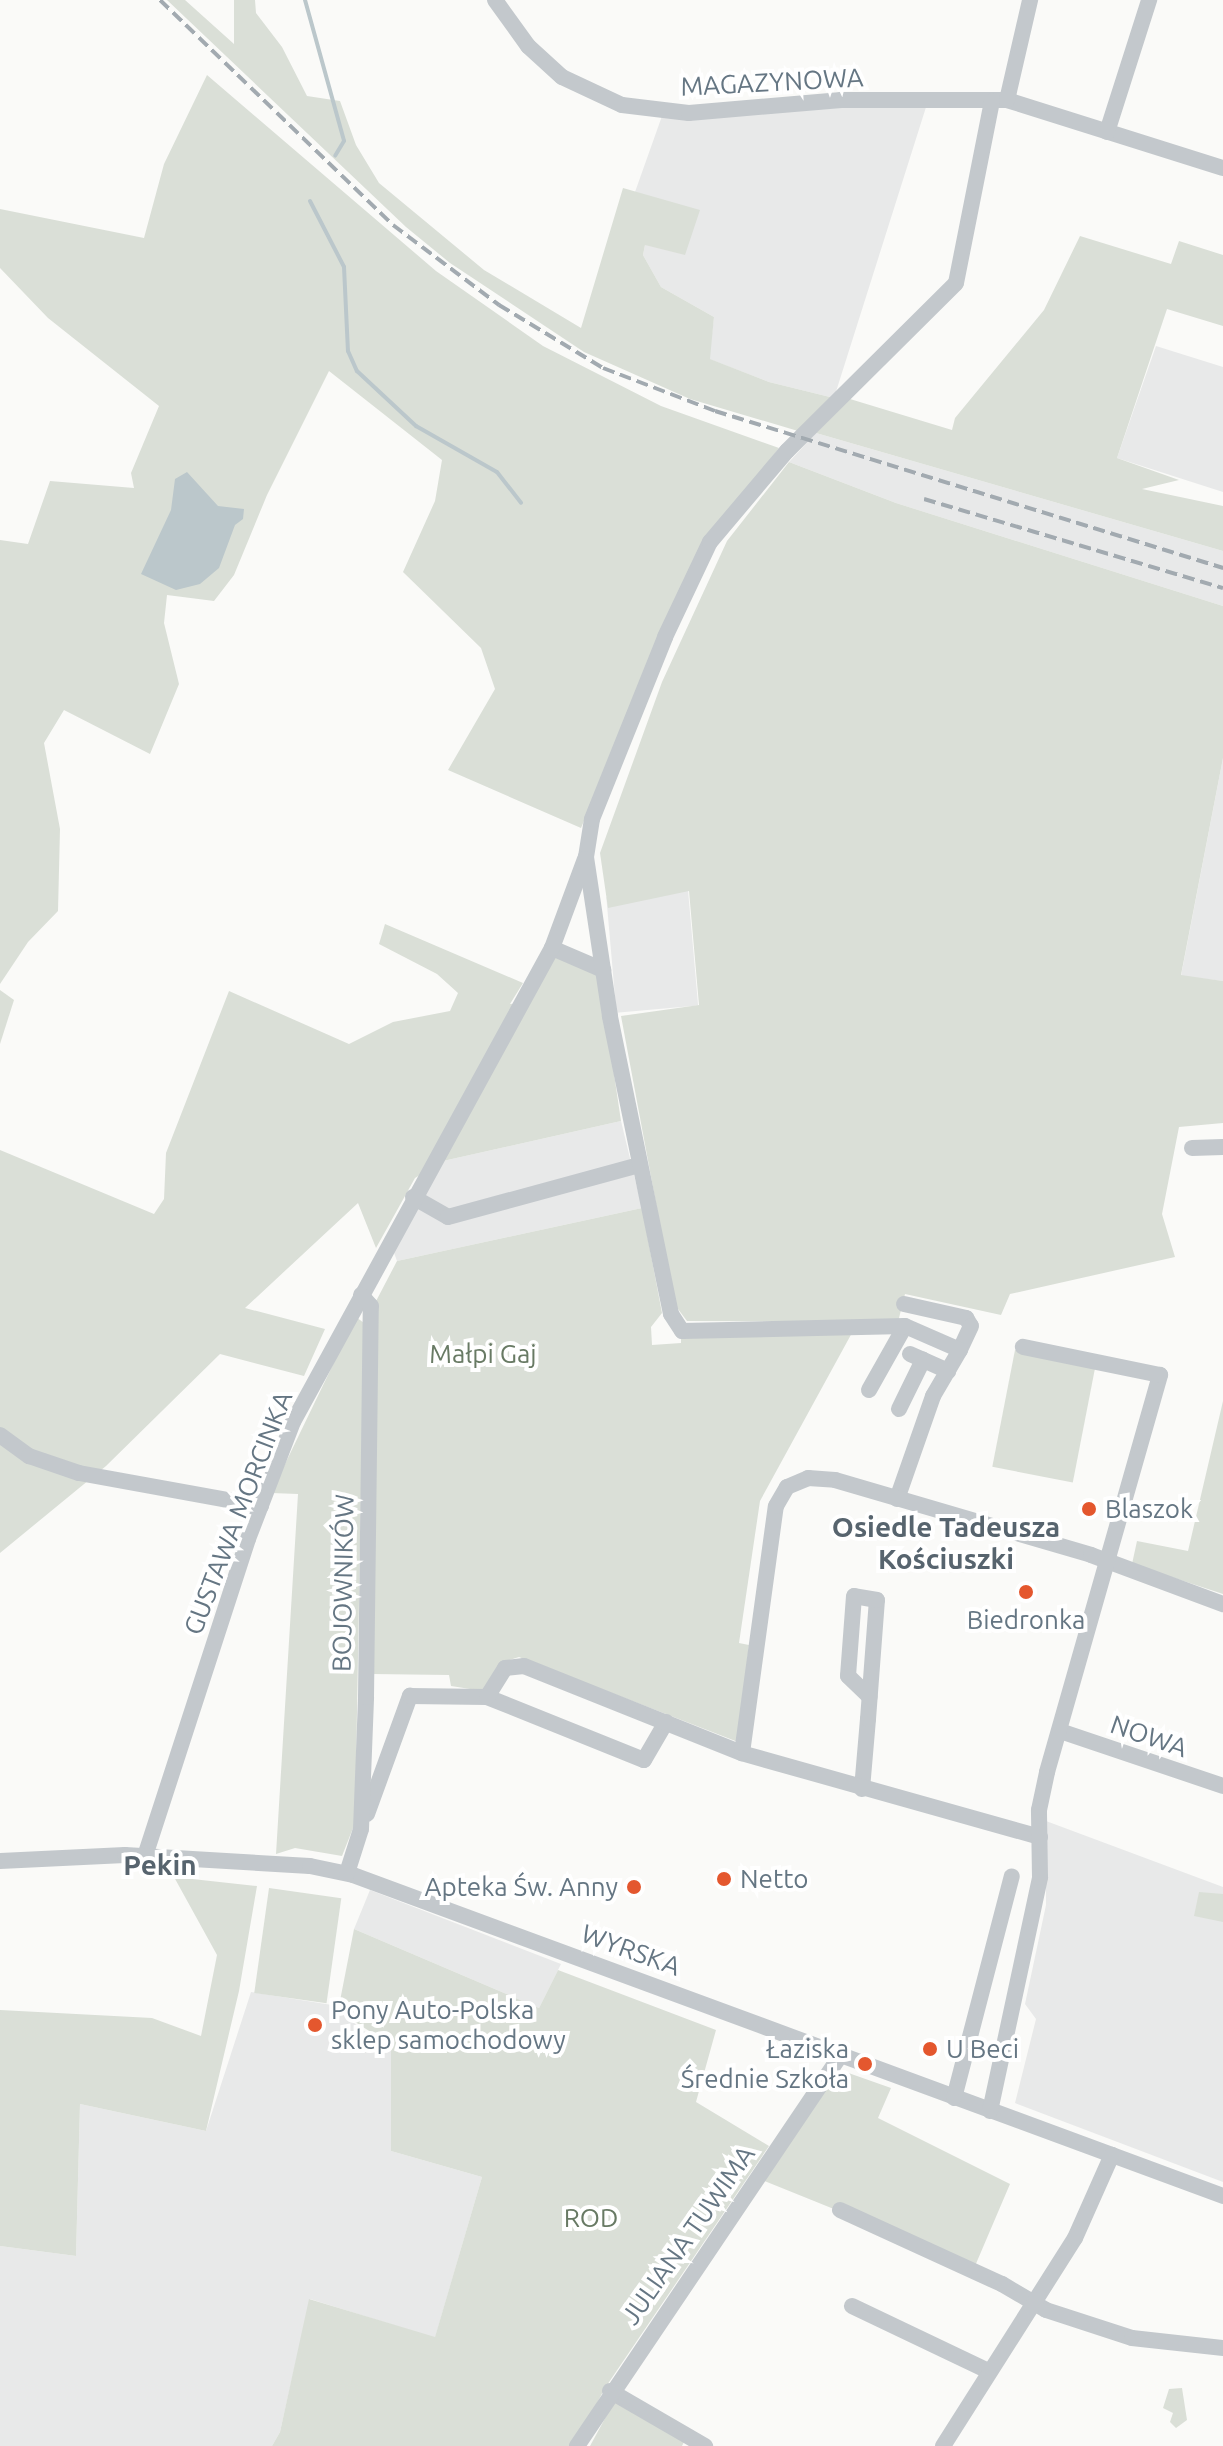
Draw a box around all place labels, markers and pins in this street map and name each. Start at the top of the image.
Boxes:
place label: Blaszok [1105,1493,1193,1525]
marker: Blaszok [1080,1500,1098,1518]
marker: Biedronka [1017,1583,1035,1601]
place label: Biedronka [967,1604,1085,1636]
place label: Netto [740,1863,809,1895]
marker: Netto [715,1870,733,1888]
place label: Apteka Św. Anny [425,1871,618,1903]
marker: Apteka Św. Anny [625,1878,643,1896]
place label: Pony Auto-Polska sklep samochodowy [331,1994,566,2056]
marker: Pony Auto-Polska sklep samochodowy [306,2016,324,2034]
place label: Łaziska Średnie Szkoła [681,2033,849,2094]
place label: U Beci [946,2033,1019,2065]
marker: U Beci [921,2040,939,2058]
marker: Łaziska Średnie Szkoła [856,2055,874,2073]

